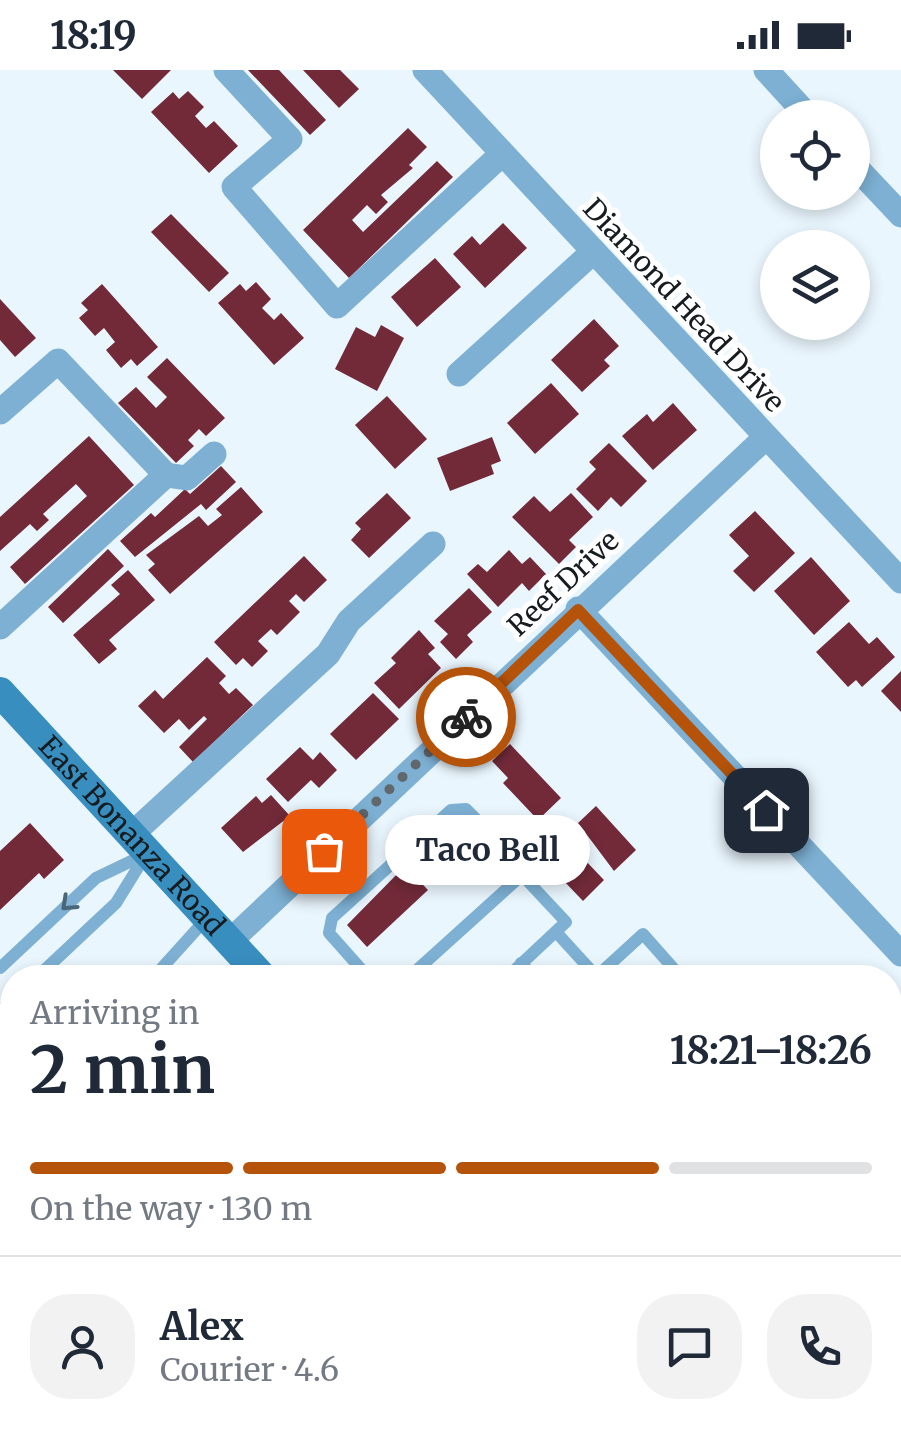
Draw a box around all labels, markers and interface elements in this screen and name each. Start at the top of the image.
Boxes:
text: 18:19 [50,12,137,59]
map controls [760,100,870,340]
button: locate [760,100,870,210]
street label: Diamond Head Drive [576,191,792,419]
button: layers [760,230,870,340]
street label: Reef Drive [500,522,626,644]
courier [416,667,516,767]
icon: bike [439,690,494,745]
street label: East Bonanza Road [31,728,233,943]
pin [724,768,809,853]
icon: home [739,783,794,838]
pin [282,809,367,894]
callout: Taco Bell [384,816,589,886]
icon: bag [297,824,352,879]
text: Taco Bell [415,830,560,870]
one-way arrow [61,892,80,910]
text: Arriving in [30,993,199,1033]
text: 18:21–18:26 [670,1027,872,1074]
text: 2 min [30,1029,215,1111]
text: On the way · 130 m [30,1189,312,1229]
button: person [30,1294,135,1399]
button: chat [637,1294,742,1399]
button: phone [767,1294,872,1399]
text: Alex [160,1303,244,1350]
text: Courier · 4.6 [160,1350,339,1390]

